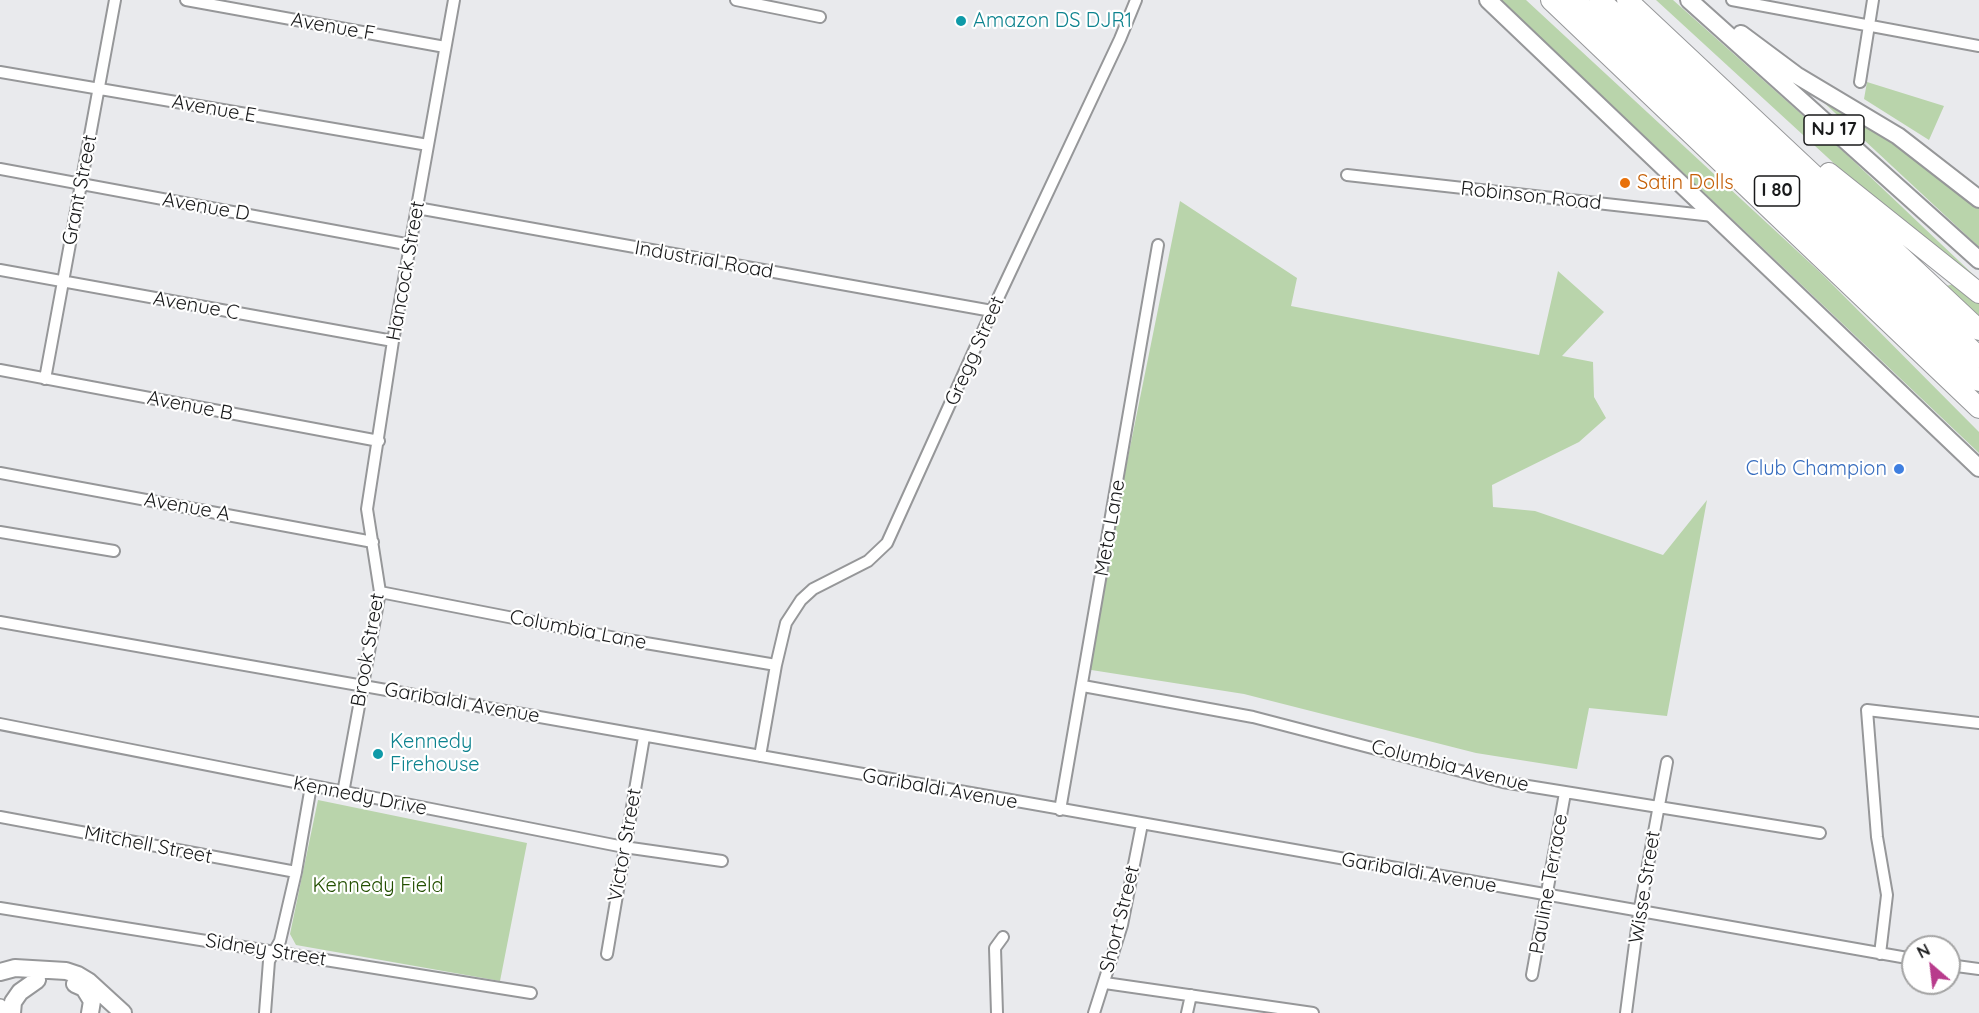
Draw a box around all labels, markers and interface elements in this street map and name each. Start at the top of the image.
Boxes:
street label: Avenue F [289,8,377,46]
place label: Amazon DS DJR1 [973,9,1132,33]
marker: Amazon DS DJR1 [954,14,968,28]
street label: Avenue E [170,90,258,128]
road number: NJ 17 [1804,115,1864,145]
street label: Grant Street [58,133,102,247]
place label: Satin Dolls [1637,171,1734,195]
marker: Satin Dolls [1618,176,1632,190]
road number: I 80 [1754,176,1800,206]
street label: Robinson Road [1459,177,1603,215]
street label: Avenue D [160,188,252,226]
street label: Hancock Street [382,199,430,343]
street label: Industrial Road [633,236,775,284]
street label: Avenue C [151,287,241,325]
street label: Gregg Street [940,292,1010,410]
street label: Avenue B [145,386,235,426]
place label: Club Champion [1746,457,1887,481]
marker: Club Champion [1892,462,1906,476]
street label: Meta Lane [1090,478,1130,578]
street label: Avenue A [142,488,232,526]
street label: Brook Street [346,591,390,709]
street label: Columbia Lane [508,605,648,655]
street label: Garibaldi Avenue [383,678,541,728]
place label: Kennedy Firehouse [390,730,480,777]
street label: Columbia Avenue [1369,735,1531,797]
marker: Kennedy Firehouse [371,747,385,761]
street label: Garibaldi Avenue [861,764,1019,814]
street label: Kennedy Drive [291,771,429,821]
street label: Victor Street [603,787,647,903]
street label: Pauline Terrace [1525,812,1573,956]
street label: Mitchell Street [82,821,214,869]
street label: Wisse Street [1624,829,1666,945]
street label: Garibaldi Avenue [1340,848,1498,898]
street label: Short Street [1095,863,1145,975]
park label: Kennedy Field [312,874,444,898]
street label: Sidney Street [204,929,328,971]
north arrow [1901,935,1961,995]
text: N [1914,939,1933,962]

